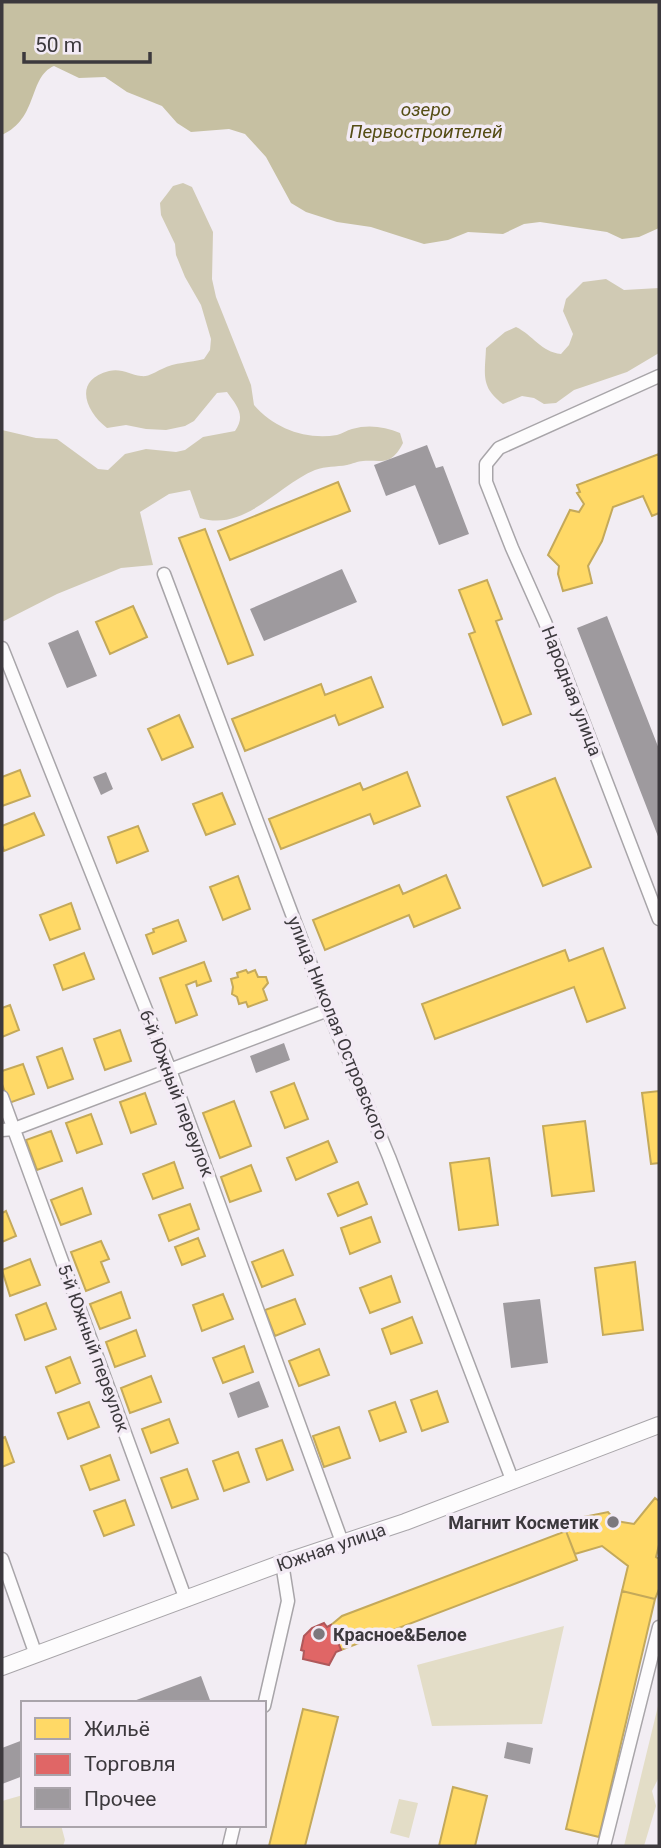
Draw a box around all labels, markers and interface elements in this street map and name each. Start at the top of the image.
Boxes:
scale bar [24,21,150,65]
text: 50 m [35,33,82,57]
water label: озеро Первостроителей [349,98,503,143]
street label: Народная улица [538,623,606,759]
street label: улица Николая Островского [283,913,393,1143]
street label: 6-й Южный переулок [135,1007,219,1180]
street label: 5-й Южный переулок [54,1261,134,1435]
place label: Магнит Косметик [448,1512,600,1533]
marker: Магнит Косметик [605,1514,621,1530]
street label: Южная улица [274,1519,388,1575]
place label: Красное&Белое [333,1624,467,1645]
marker: Красное&Белое [311,1626,327,1642]
legend [21,1701,266,1827]
text: Жильё [84,1717,150,1741]
text: Торговля [84,1752,176,1776]
text: Прочее [84,1787,156,1811]

